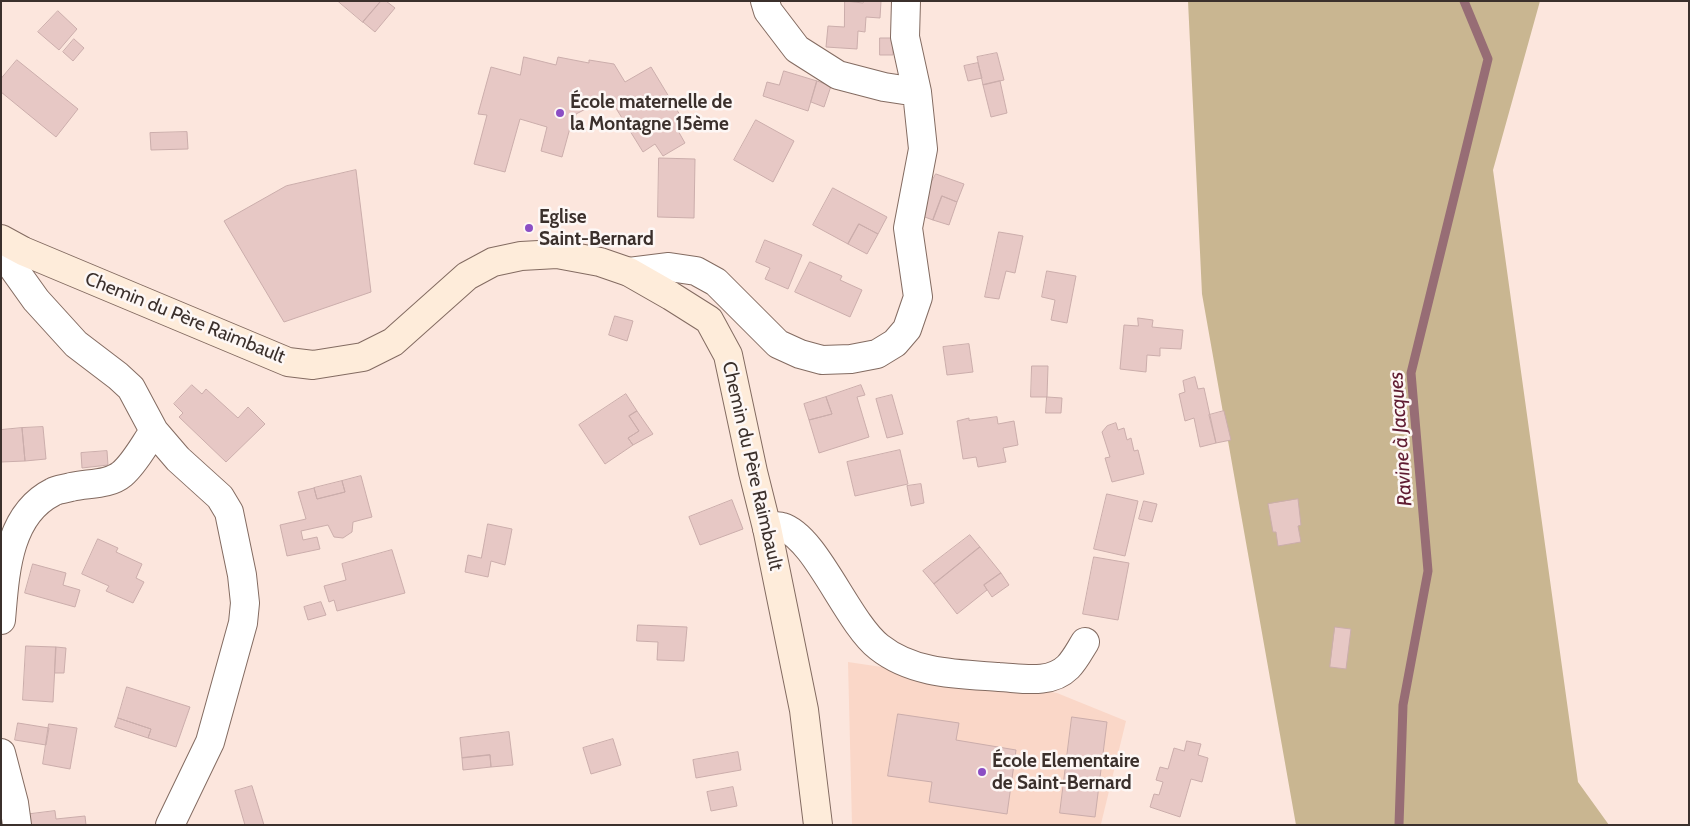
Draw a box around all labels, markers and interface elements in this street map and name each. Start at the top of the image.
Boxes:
place label: École maternelle de la Montagne 15ème [570,91,732,135]
marker: École maternelle de la Montagne 15ème [554,107,566,119]
place label: Eglise Saint-Bernard [539,206,654,250]
marker: Eglise Saint-Bernard [523,222,535,234]
street label: Chemin du Père Raimbault [82,267,288,369]
street label: Chemin du Père Raimbault [717,359,787,573]
water label: Ravine à Jacques [1384,371,1418,507]
place label: École Elementaire de Saint-Bernard [992,750,1140,794]
marker: École Elementaire de Saint-Bernard [976,766,988,778]

